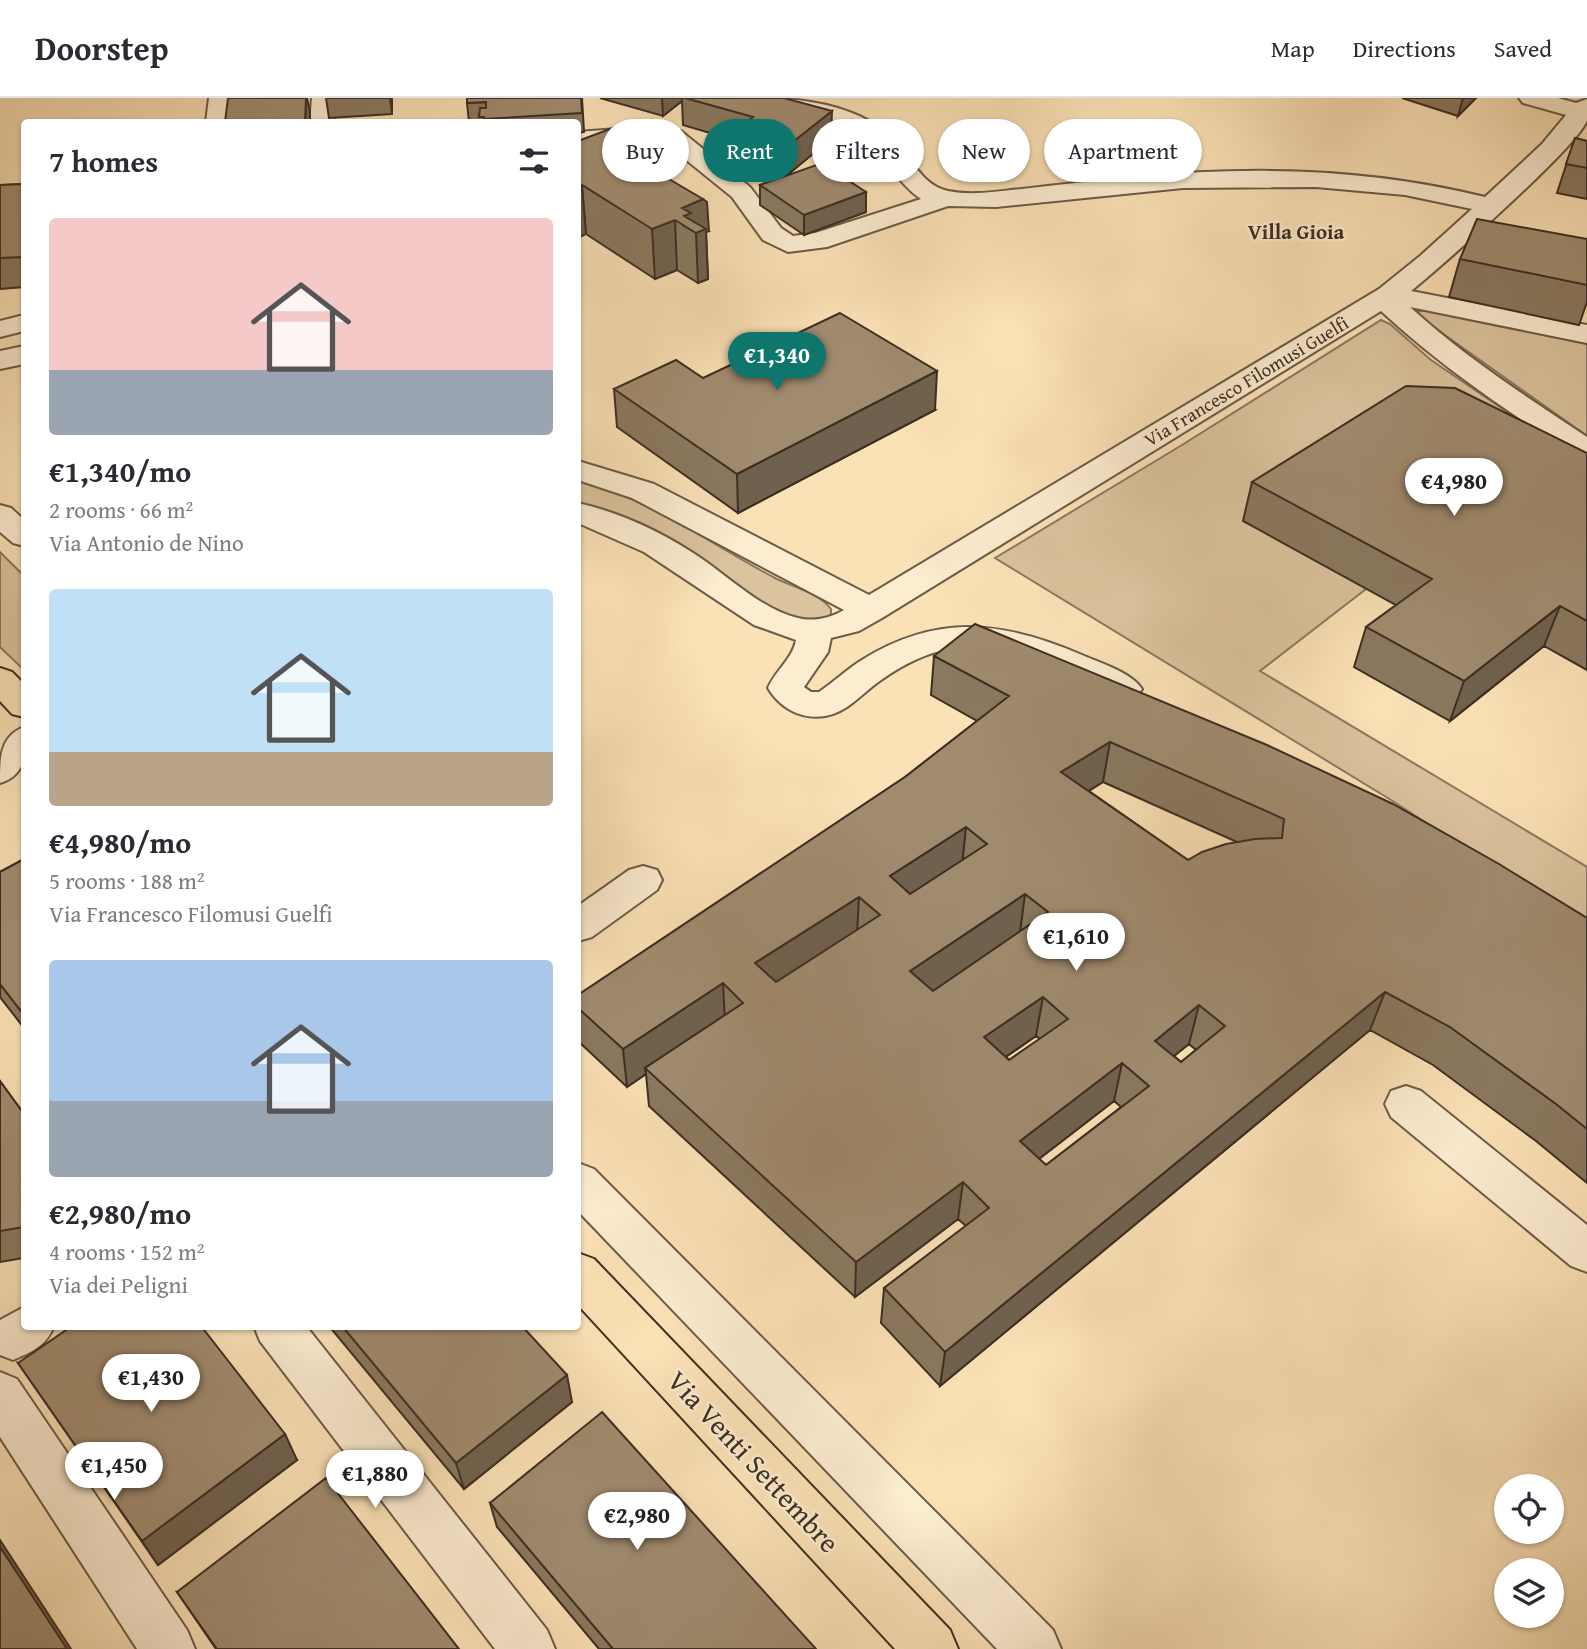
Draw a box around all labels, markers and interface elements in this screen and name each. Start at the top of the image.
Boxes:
text: Doorstep [35,24,168,72]
text: Map [1271,31,1315,66]
text: Directions [1353,31,1456,66]
text: Saved [1494,31,1552,66]
chip: Buy [602,119,689,182]
chip: Rent [703,119,798,182]
chip: Filters [812,119,924,182]
chip: New [938,119,1030,182]
chip: Apartment [1044,119,1202,182]
text: 7 homes [49,139,158,183]
icon: filters [515,142,553,180]
district label: Villa Gioia [1248,216,1345,247]
icon: home [238,264,364,390]
street label: Via Francesco Filomusi Guelfi [1138,309,1354,453]
pin: €1,340 [720,332,834,392]
text: €1,340 [744,338,810,371]
text: €1,340/mo [49,449,191,493]
pin: €4,980 [1397,458,1511,518]
text: €4,980 [1421,464,1487,497]
text: 2 rooms · 66 m² [49,493,193,526]
text: Via Antonio de Nino [49,526,244,559]
icon: home [238,635,364,761]
text: €4,980/mo [49,820,191,864]
text: 5 rooms · 188 m² [49,864,204,897]
text: Via Francesco Filomusi Guelfi [49,897,333,930]
pin: €1,610 [1019,914,1133,973]
text: €1,610 [1043,919,1109,952]
icon: home [238,1006,364,1132]
text: €2,980/mo [49,1191,191,1235]
text: 4 rooms · 152 m² [49,1235,204,1268]
text: Via dei Peligni [49,1268,188,1301]
pin: €1,430 [94,1354,208,1414]
text: €1,430 [118,1360,184,1393]
street label: Via Venti Settembre [658,1361,850,1561]
pin: €1,450 [57,1442,171,1502]
text: €1,450 [81,1448,147,1481]
pin: €1,880 [318,1450,432,1510]
text: €1,880 [342,1456,408,1489]
map controls [1494,1474,1564,1628]
button: locate [1494,1474,1564,1544]
pin: €2,980 [580,1492,694,1552]
text: €2,980 [604,1498,670,1531]
button: layers [1494,1558,1564,1628]

